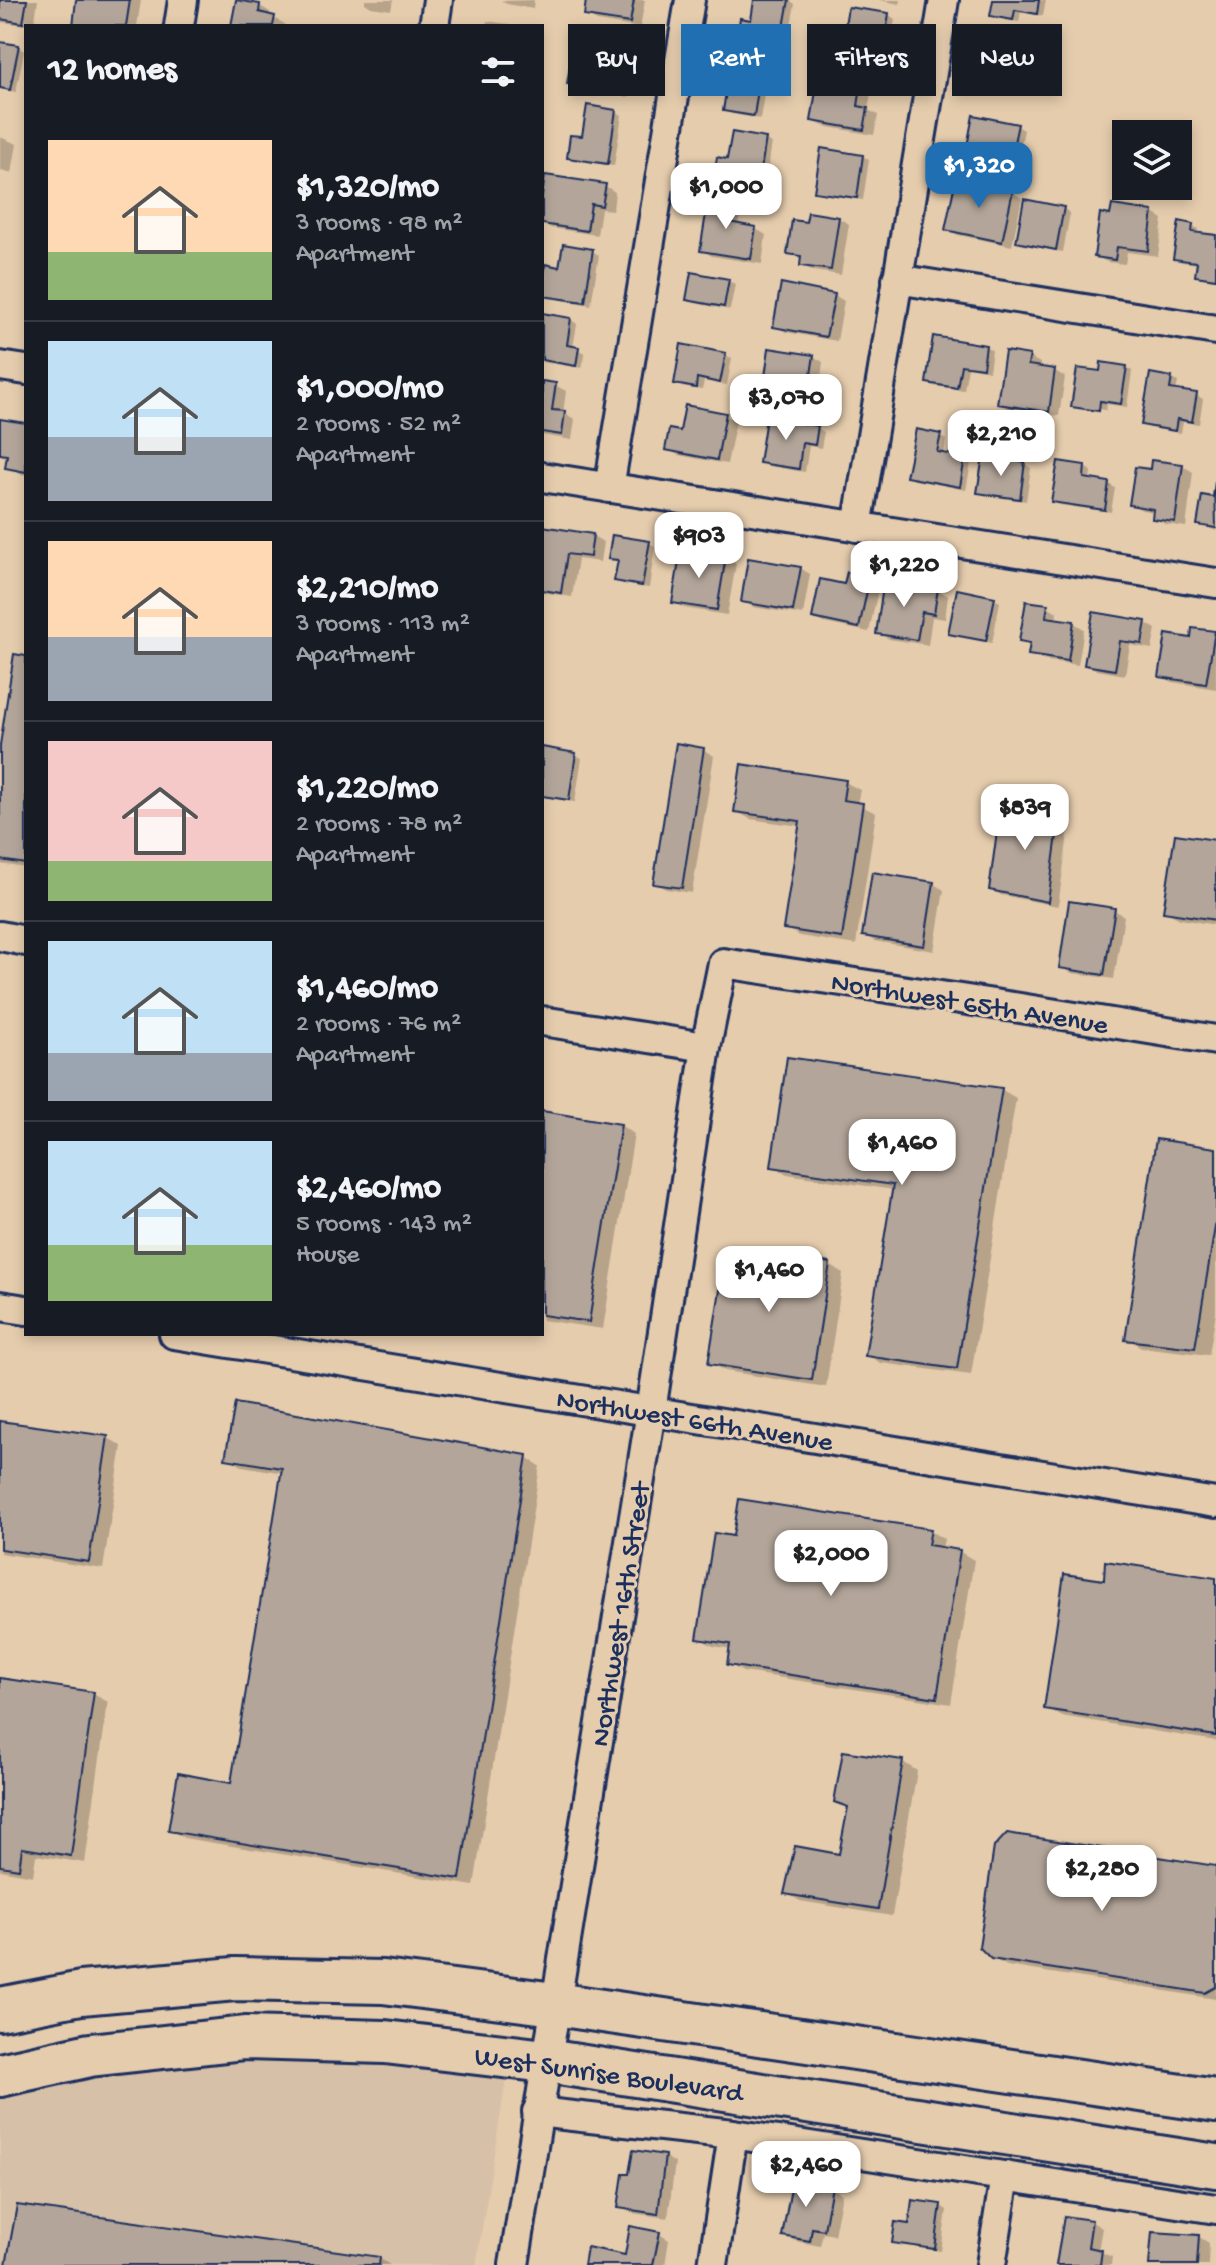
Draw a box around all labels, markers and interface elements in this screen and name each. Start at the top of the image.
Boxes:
chip: Buy [568,24,665,96]
chip: Rent [681,24,791,96]
chip: Filters [807,24,936,96]
chip: New [952,24,1062,96]
icon: filters [476,50,520,94]
text: 12 homes [48,52,177,92]
map controls [1112,120,1192,200]
button: layers [1112,120,1192,200]
pin: $1,320 [914,142,1044,210]
text: $1,320 [943,152,1015,183]
pin: $1,000 [661,163,791,231]
text: $1,320/mo [296,169,439,209]
icon: home [112,172,208,268]
text: $1,000 [689,173,763,204]
text: 3 rooms · 98 m² [296,209,463,240]
text: Apartment [296,240,413,271]
text: $1,000/mo [296,370,444,410]
icon: home [112,373,208,469]
pin: $3,070 [721,374,851,442]
text: $3,070 [748,384,824,415]
text: 2 rooms · 52 m² [296,410,461,441]
pin: $2,210 [936,410,1066,478]
text: $2,210 [966,420,1036,451]
text: Apartment [296,441,413,472]
pin: $903 [652,512,746,580]
text: $903 [673,522,725,553]
pin: $1,220 [839,541,969,609]
text: $1,220 [869,551,939,582]
text: $2,210/mo [296,570,438,610]
icon: home [112,573,208,669]
text: 3 rooms · 113 m² [296,610,470,641]
text: Apartment [296,641,413,672]
text: $1,220/mo [296,770,438,810]
icon: home [112,773,208,869]
pin: $839 [978,784,1072,852]
text: $839 [999,794,1051,825]
text: 2 rooms · 78 m² [296,810,462,841]
text: Apartment [296,841,413,872]
street label: Northwest 65th Avenue [828,967,1111,1044]
text: $1,460/mo [296,970,438,1010]
icon: home [112,973,208,1069]
text: 2 rooms · 76 m² [296,1010,461,1041]
text: Apartment [296,1041,413,1072]
pin: $1,460 [837,1119,967,1187]
text: $1,460 [867,1129,937,1160]
text: $2,460/mo [296,1170,441,1210]
icon: home [112,1173,208,1269]
text: 5 rooms · 143 m² [296,1210,472,1241]
text: House [296,1241,360,1272]
pin: $1,460 [704,1246,834,1314]
text: $1,460 [734,1256,804,1287]
street label: Northwest 66th Avenue [554,1384,835,1461]
street label: Northwest 16th Street [585,1478,660,1749]
pin: $2,000 [766,1530,896,1598]
text: $2,000 [793,1540,869,1571]
pin: $2,280 [1037,1845,1167,1913]
text: $2,280 [1065,1855,1139,1886]
street label: West Sunrise Boulevard [472,2041,747,2112]
pin: $2,460 [741,2141,871,2209]
text: $2,460 [770,2151,842,2182]

